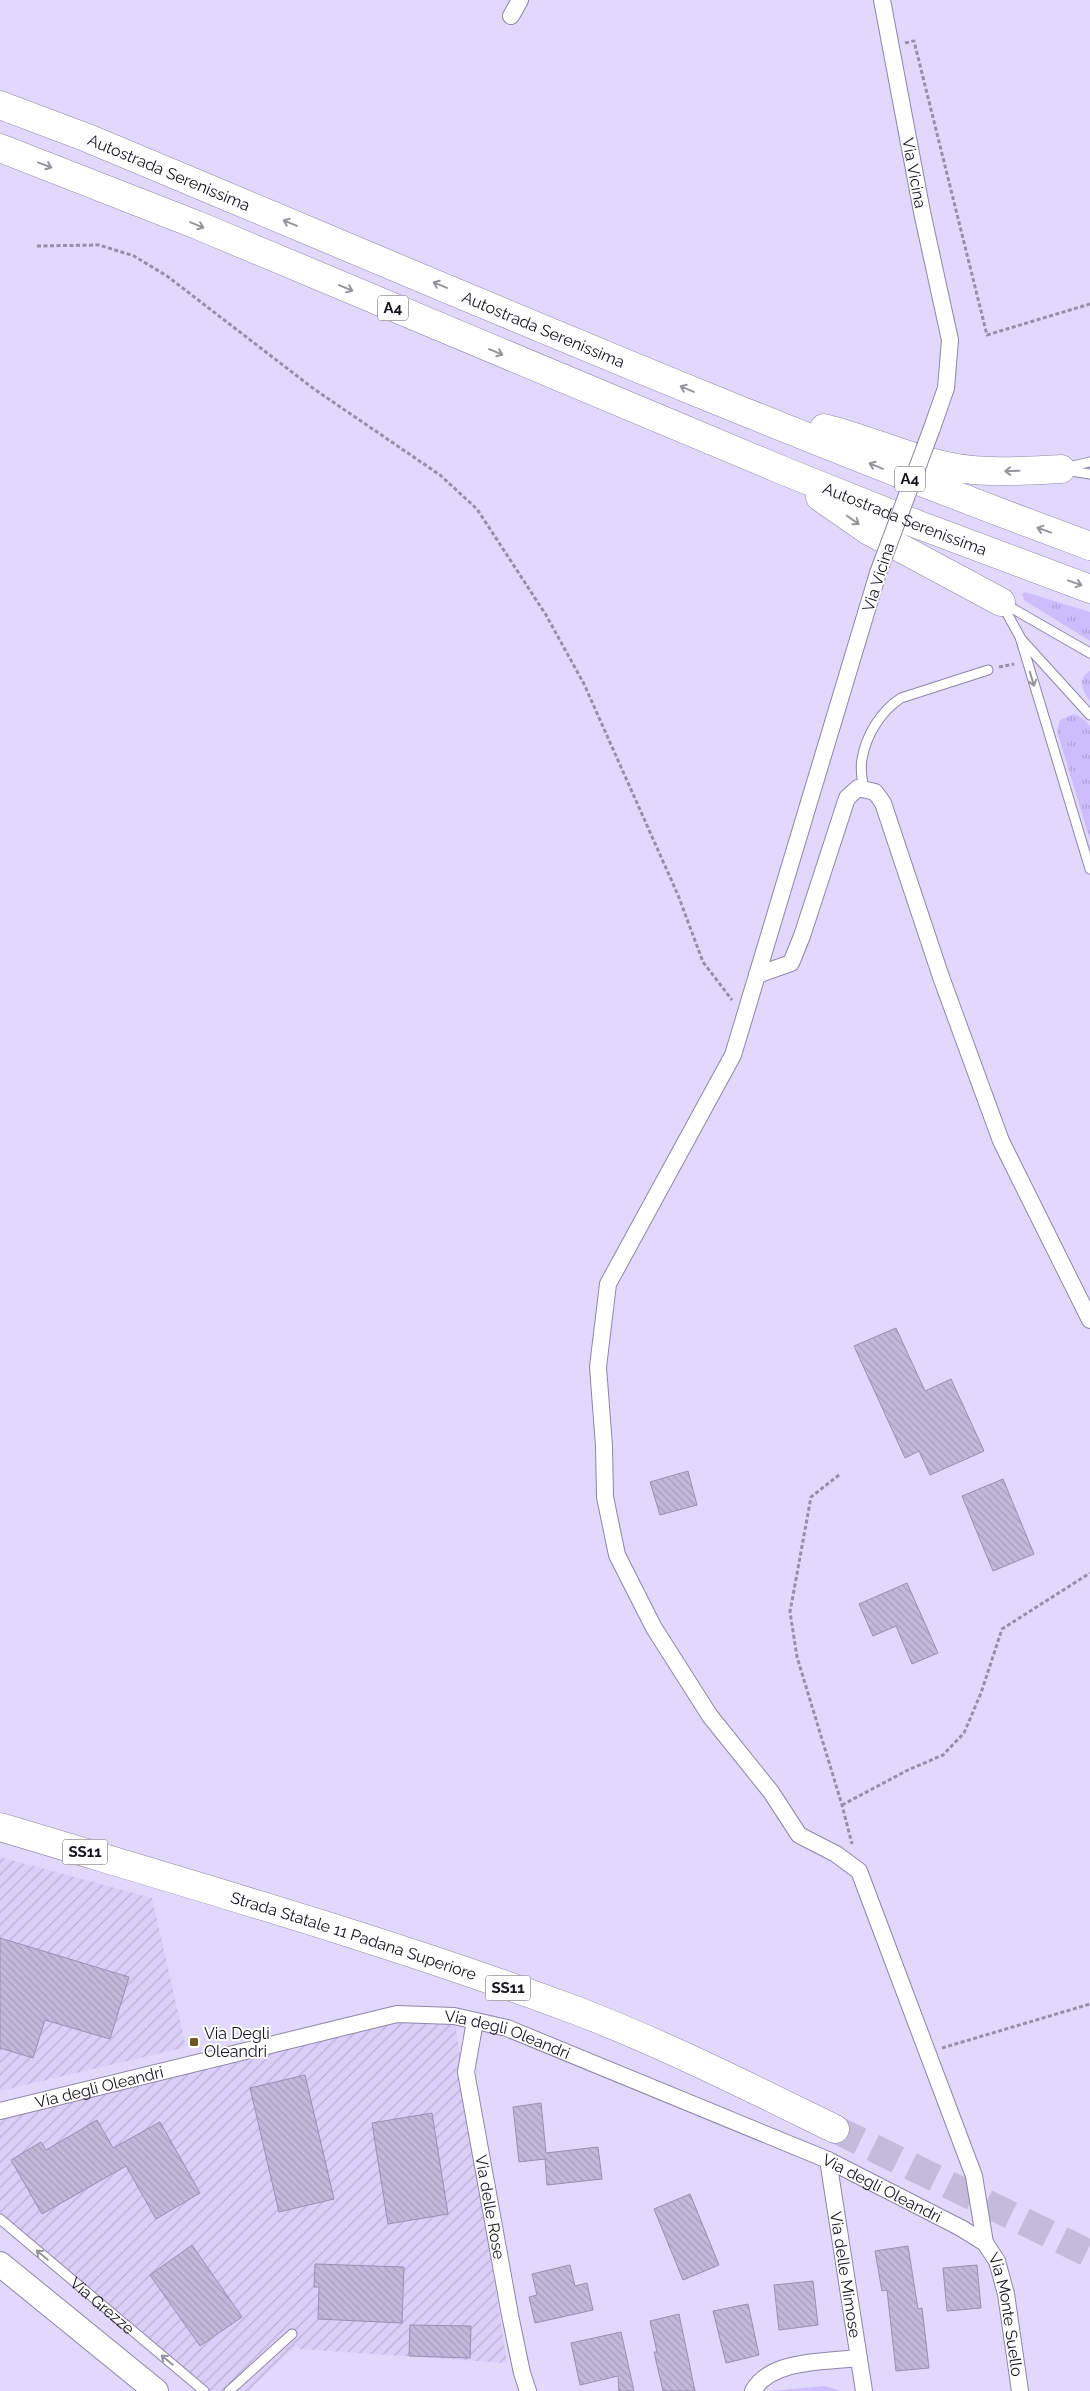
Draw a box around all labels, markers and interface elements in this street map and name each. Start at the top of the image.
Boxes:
street label: Autostrada Serenissima [85,130,253,215]
street label: Via Vicina [898,136,930,210]
one-way arrow [38,162,53,171]
one-way arrow [283,217,298,227]
one-way arrow [189,221,204,230]
one-way arrow [433,280,448,290]
one-way arrow [338,284,353,294]
street label: Autostrada Serenissima [459,287,627,372]
road number: A4 [378,296,408,320]
one-way arrow [488,347,503,357]
one-way arrow [680,383,695,393]
one-way arrow [869,460,884,470]
road number: A4 [895,466,925,492]
one-way arrow [1004,466,1020,476]
street label: Autostrada Serenissima [820,479,989,560]
one-way arrow [846,515,860,525]
one-way arrow [1037,525,1052,534]
street label: Via Vicina [858,540,899,614]
one-way arrow [1067,579,1082,588]
one-way arrow [1028,671,1038,687]
road number: SS11 [62,1840,108,1864]
street label: Strada Statale 11 Padana Superiore [228,1888,479,1984]
road number: SS11 [486,1976,530,2000]
street label: Via degli Oleandri [444,2007,573,2063]
place label: Via Degli Oleandri [204,2024,270,2061]
marker: Via Degli Oleandri [188,2036,200,2048]
street label: Via degli Oleandri [33,2062,165,2112]
street label: Via degli Oleandri [819,2150,945,2227]
street label: Via delle Rose [471,2153,509,2261]
street label: Via delle Mimose [826,2210,865,2339]
one-way arrow [36,2249,49,2261]
street label: Via Monte Suello [984,2249,1027,2378]
street label: Via Grezze [66,2273,138,2338]
one-way arrow [161,2354,174,2365]

